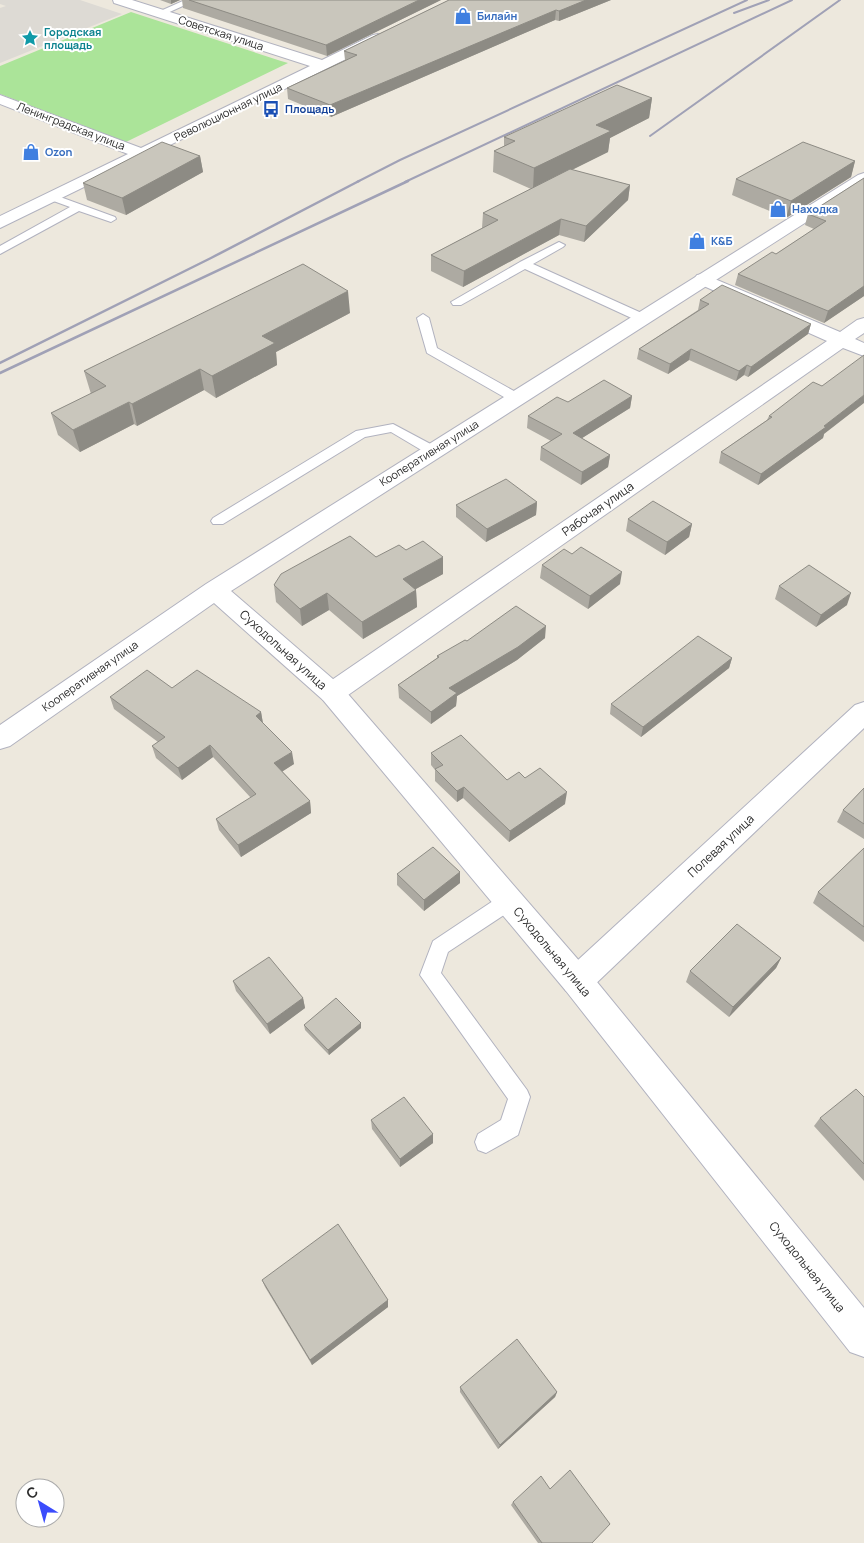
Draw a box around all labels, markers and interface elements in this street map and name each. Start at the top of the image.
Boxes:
shop icon: Билайн [453,6,473,26]
place label: Билайн [477,8,517,23]
street label: Советская улица [176,12,266,53]
place label: Городская площадь [44,24,101,52]
place icon: Городская площадь [20,28,40,48]
street label: Революционная улица [171,79,284,144]
street label: Ленинградская улица [15,98,127,153]
bus stop icon: Площадь [261,99,281,119]
place label: Площадь [285,101,335,116]
shop icon: Ozon [21,142,41,162]
place label: Ozon [45,144,72,159]
shop icon: Находка [768,199,788,219]
place label: Находка [792,201,838,216]
shop icon: К&Б [687,231,707,251]
place label: К&Б [711,233,733,248]
street label: Кооперативная улица [376,416,481,489]
street label: Рабочая улица [558,477,637,540]
street label: Суходольная улица [236,606,331,693]
street label: Кооперативная улица [39,637,141,714]
street label: Полевая улица [684,810,758,881]
street label: Суходольная улица [510,903,595,1000]
street label: Суходольная улица [765,1218,849,1316]
north arrow [15,1478,65,1528]
text: С [22,1482,42,1503]

